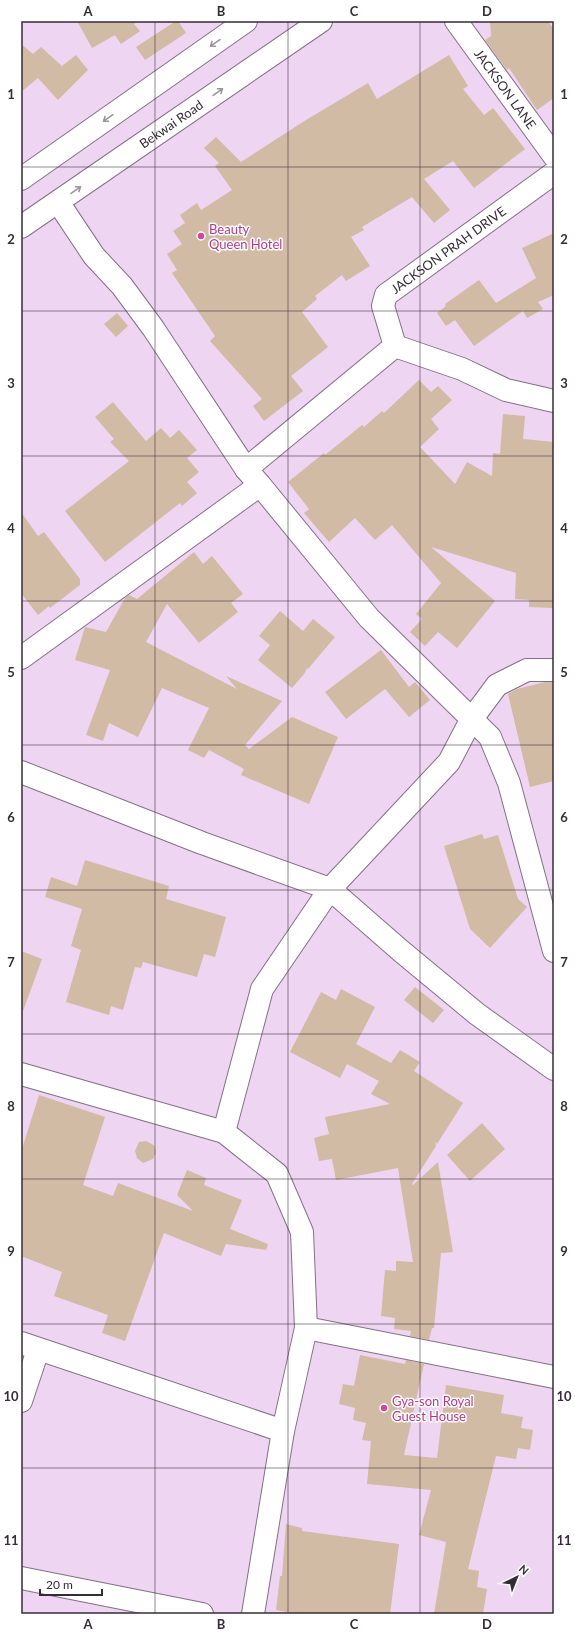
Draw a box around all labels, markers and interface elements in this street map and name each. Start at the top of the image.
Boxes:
text: A [82,3,93,19]
text: B [217,3,226,19]
text: C [350,3,359,19]
text: D [482,3,492,19]
one-way arrow [209,39,220,47]
street label: JACKSON LANE [471,46,540,132]
text: 1 [7,86,15,102]
text: 1 [560,86,568,102]
one-way arrow [212,88,223,96]
street label: Bekwai Road [136,97,206,151]
one-way arrow [103,114,114,122]
one-way arrow [71,185,82,194]
street label: JACKSON PRAH DRIVE [388,203,509,297]
place label: Beauty Queen Hotel [209,221,282,252]
text: 2 [7,231,15,247]
marker: Beauty Queen Hotel [196,231,206,241]
text: 2 [560,231,568,247]
text: 3 [7,375,15,391]
text: 3 [560,375,568,391]
text: 4 [7,520,15,536]
text: 4 [560,520,568,536]
text: 5 [7,664,15,680]
text: 5 [560,664,568,680]
text: 6 [7,809,15,825]
text: 6 [560,809,568,825]
text: 7 [7,954,15,970]
text: 7 [560,954,568,970]
text: 8 [7,1098,15,1114]
text: 8 [560,1098,568,1114]
text: 9 [7,1243,15,1259]
text: 9 [560,1243,568,1259]
text: 10 [3,1388,19,1404]
text: 10 [556,1388,572,1404]
place label: Gya-son Royal Guest House [392,1393,474,1424]
marker: Gya-son Royal Guest House [379,1403,389,1413]
text: 11 [3,1532,19,1548]
text: 11 [556,1532,572,1548]
north arrow [497,1557,537,1597]
text: N [517,1562,532,1577]
scale bar [40,1571,102,1597]
text: 20 m [46,1577,73,1592]
text: A [82,1616,93,1632]
text: B [217,1616,226,1632]
text: C [350,1616,359,1632]
text: D [482,1616,492,1632]

